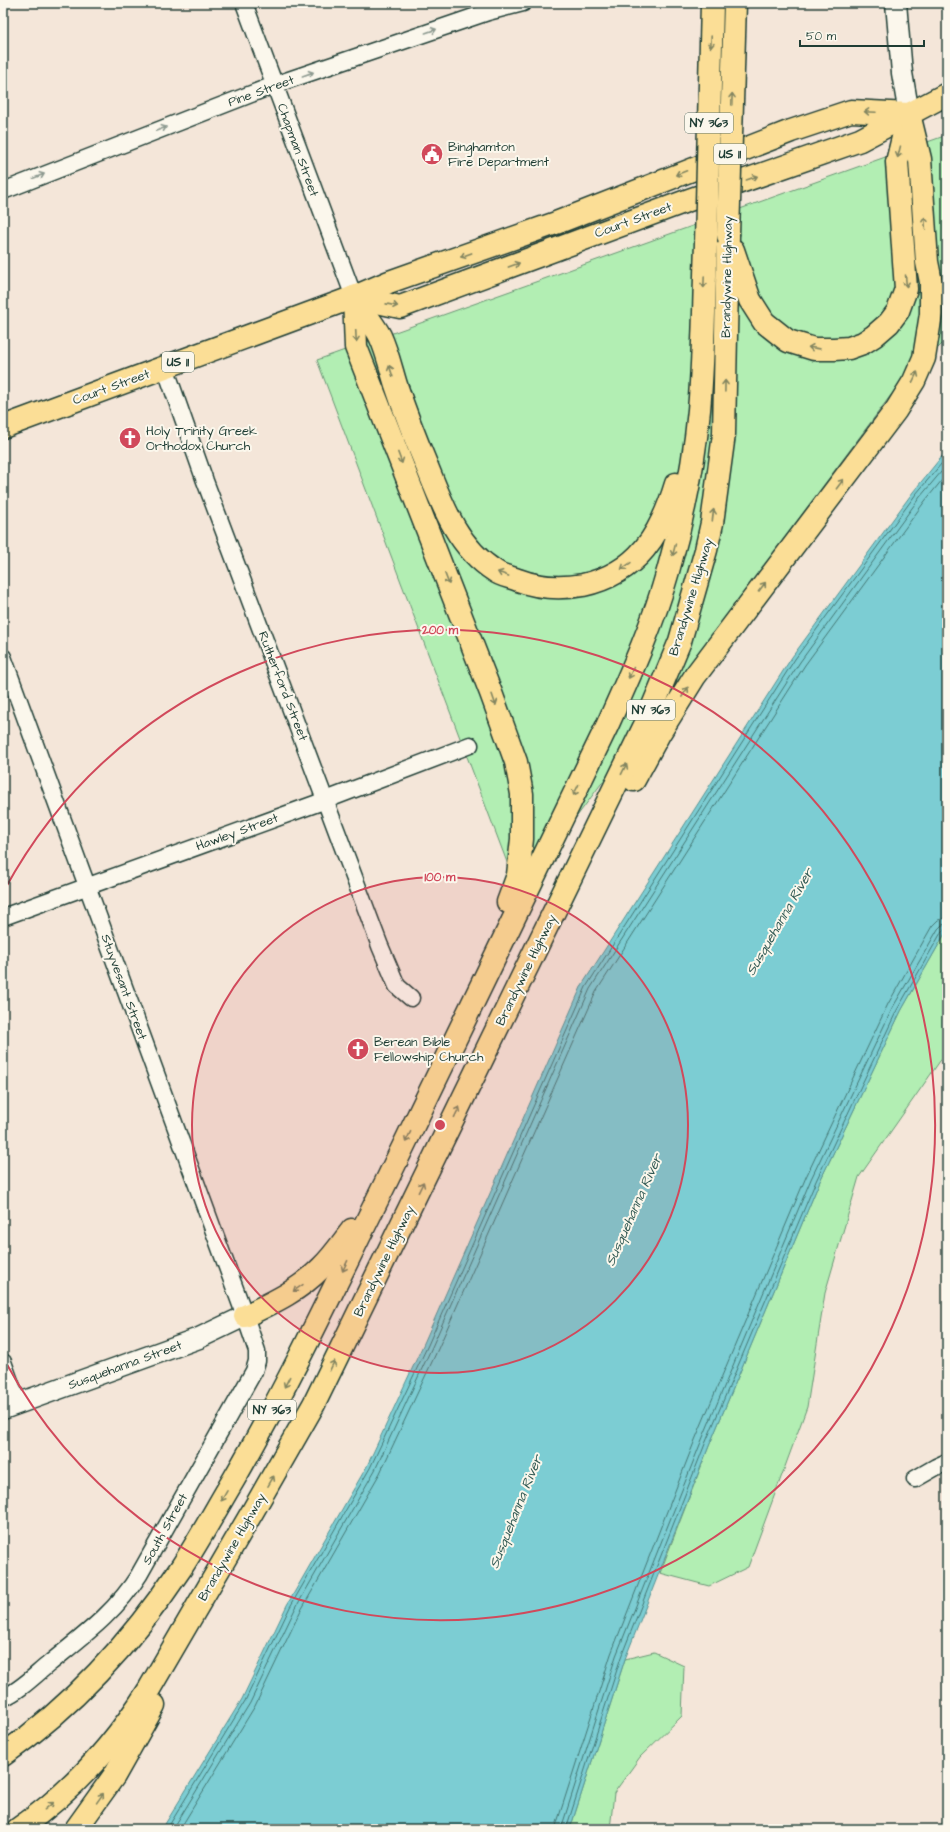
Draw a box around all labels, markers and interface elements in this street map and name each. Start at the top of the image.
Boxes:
scale bar [800,22,924,48]
one-way arrow [425,27,437,35]
text: 50 m [806,28,837,45]
one-way arrow [707,35,715,48]
one-way arrow [302,69,314,77]
street label: Pine Street [225,70,297,111]
one-way arrow [728,93,736,106]
street label: Chapman Street [273,101,323,200]
one-way arrow [864,108,877,116]
road number: NY 363 [685,113,733,133]
one-way arrow [154,125,166,133]
place label: Binghamton Fire Department [448,138,550,171]
public building icon: Binghamton Fire Department [419,141,445,167]
road number: US 11 [714,144,746,164]
one-way arrow [895,145,903,158]
one-way arrow [676,169,688,177]
one-way arrow [33,172,45,180]
one-way arrow [746,173,758,181]
street label: Court Street [592,197,675,242]
street label: Brandywine Highway [717,216,738,338]
one-way arrow [921,217,928,230]
one-way arrow [460,251,472,259]
one-way arrow [508,260,520,268]
one-way arrow [902,274,909,287]
one-way arrow [701,275,708,288]
one-way arrow [385,301,398,309]
one-way arrow [352,329,359,342]
one-way arrow [808,344,821,352]
road number: US 11 [162,352,194,372]
street label: Court Street [70,364,153,409]
one-way arrow [387,365,394,378]
one-way arrow [912,372,919,384]
one-way arrow [721,380,729,393]
place label: Holy Trinity Greek Orthodox Church [146,422,257,455]
church icon: Holy Trinity Greek Orthodox Church [117,425,143,451]
one-way arrow [396,452,404,464]
one-way arrow [836,478,845,489]
one-way arrow [709,509,717,522]
street label: Brandywine Highway [665,536,718,658]
one-way arrow [670,543,677,556]
one-way arrow [621,561,632,570]
one-way arrow [497,570,509,578]
one-way arrow [444,573,452,585]
one-way arrow [758,582,766,593]
text: 200 m [421,622,459,639]
street label: Rutherford Street [254,629,312,744]
one-way arrow [627,666,634,678]
one-way arrow [681,686,689,698]
one-way arrow [491,694,498,707]
road number: NY 363 [627,700,675,720]
one-way arrow [621,763,628,775]
one-way arrow [572,784,579,796]
street label: Hawley Street [193,808,282,856]
water label: Susquehanna River [741,864,819,979]
text: 100 m [425,869,456,886]
street label: Brandywine Highway [491,911,562,1029]
street label: Stuyvesant Street [96,932,152,1043]
place label: Berean Bible Fellowship Church [374,1033,484,1066]
church icon: Berean Bible Fellowship Church [345,1036,371,1062]
one-way arrow [454,1107,461,1119]
centre of rings [433,1118,447,1132]
one-way arrow [404,1130,411,1142]
water label: Susquehanna River [600,1150,668,1269]
one-way arrow [417,1181,425,1193]
street label: Brandywine Highway [349,1202,420,1320]
one-way arrow [341,1260,348,1272]
one-way arrow [293,1284,304,1292]
street label: Susquehanna Street [66,1336,185,1394]
one-way arrow [329,1360,336,1372]
one-way arrow [283,1376,290,1388]
road number: NY 363 [248,1400,296,1420]
water label: Susquehanna River [484,1451,548,1572]
one-way arrow [267,1475,275,1487]
street label: South Street [138,1489,192,1568]
street label: Brandywine Highway [194,1490,271,1605]
one-way arrow [219,1490,227,1502]
one-way arrow [96,1792,104,1803]
one-way arrow [43,1801,54,1810]

